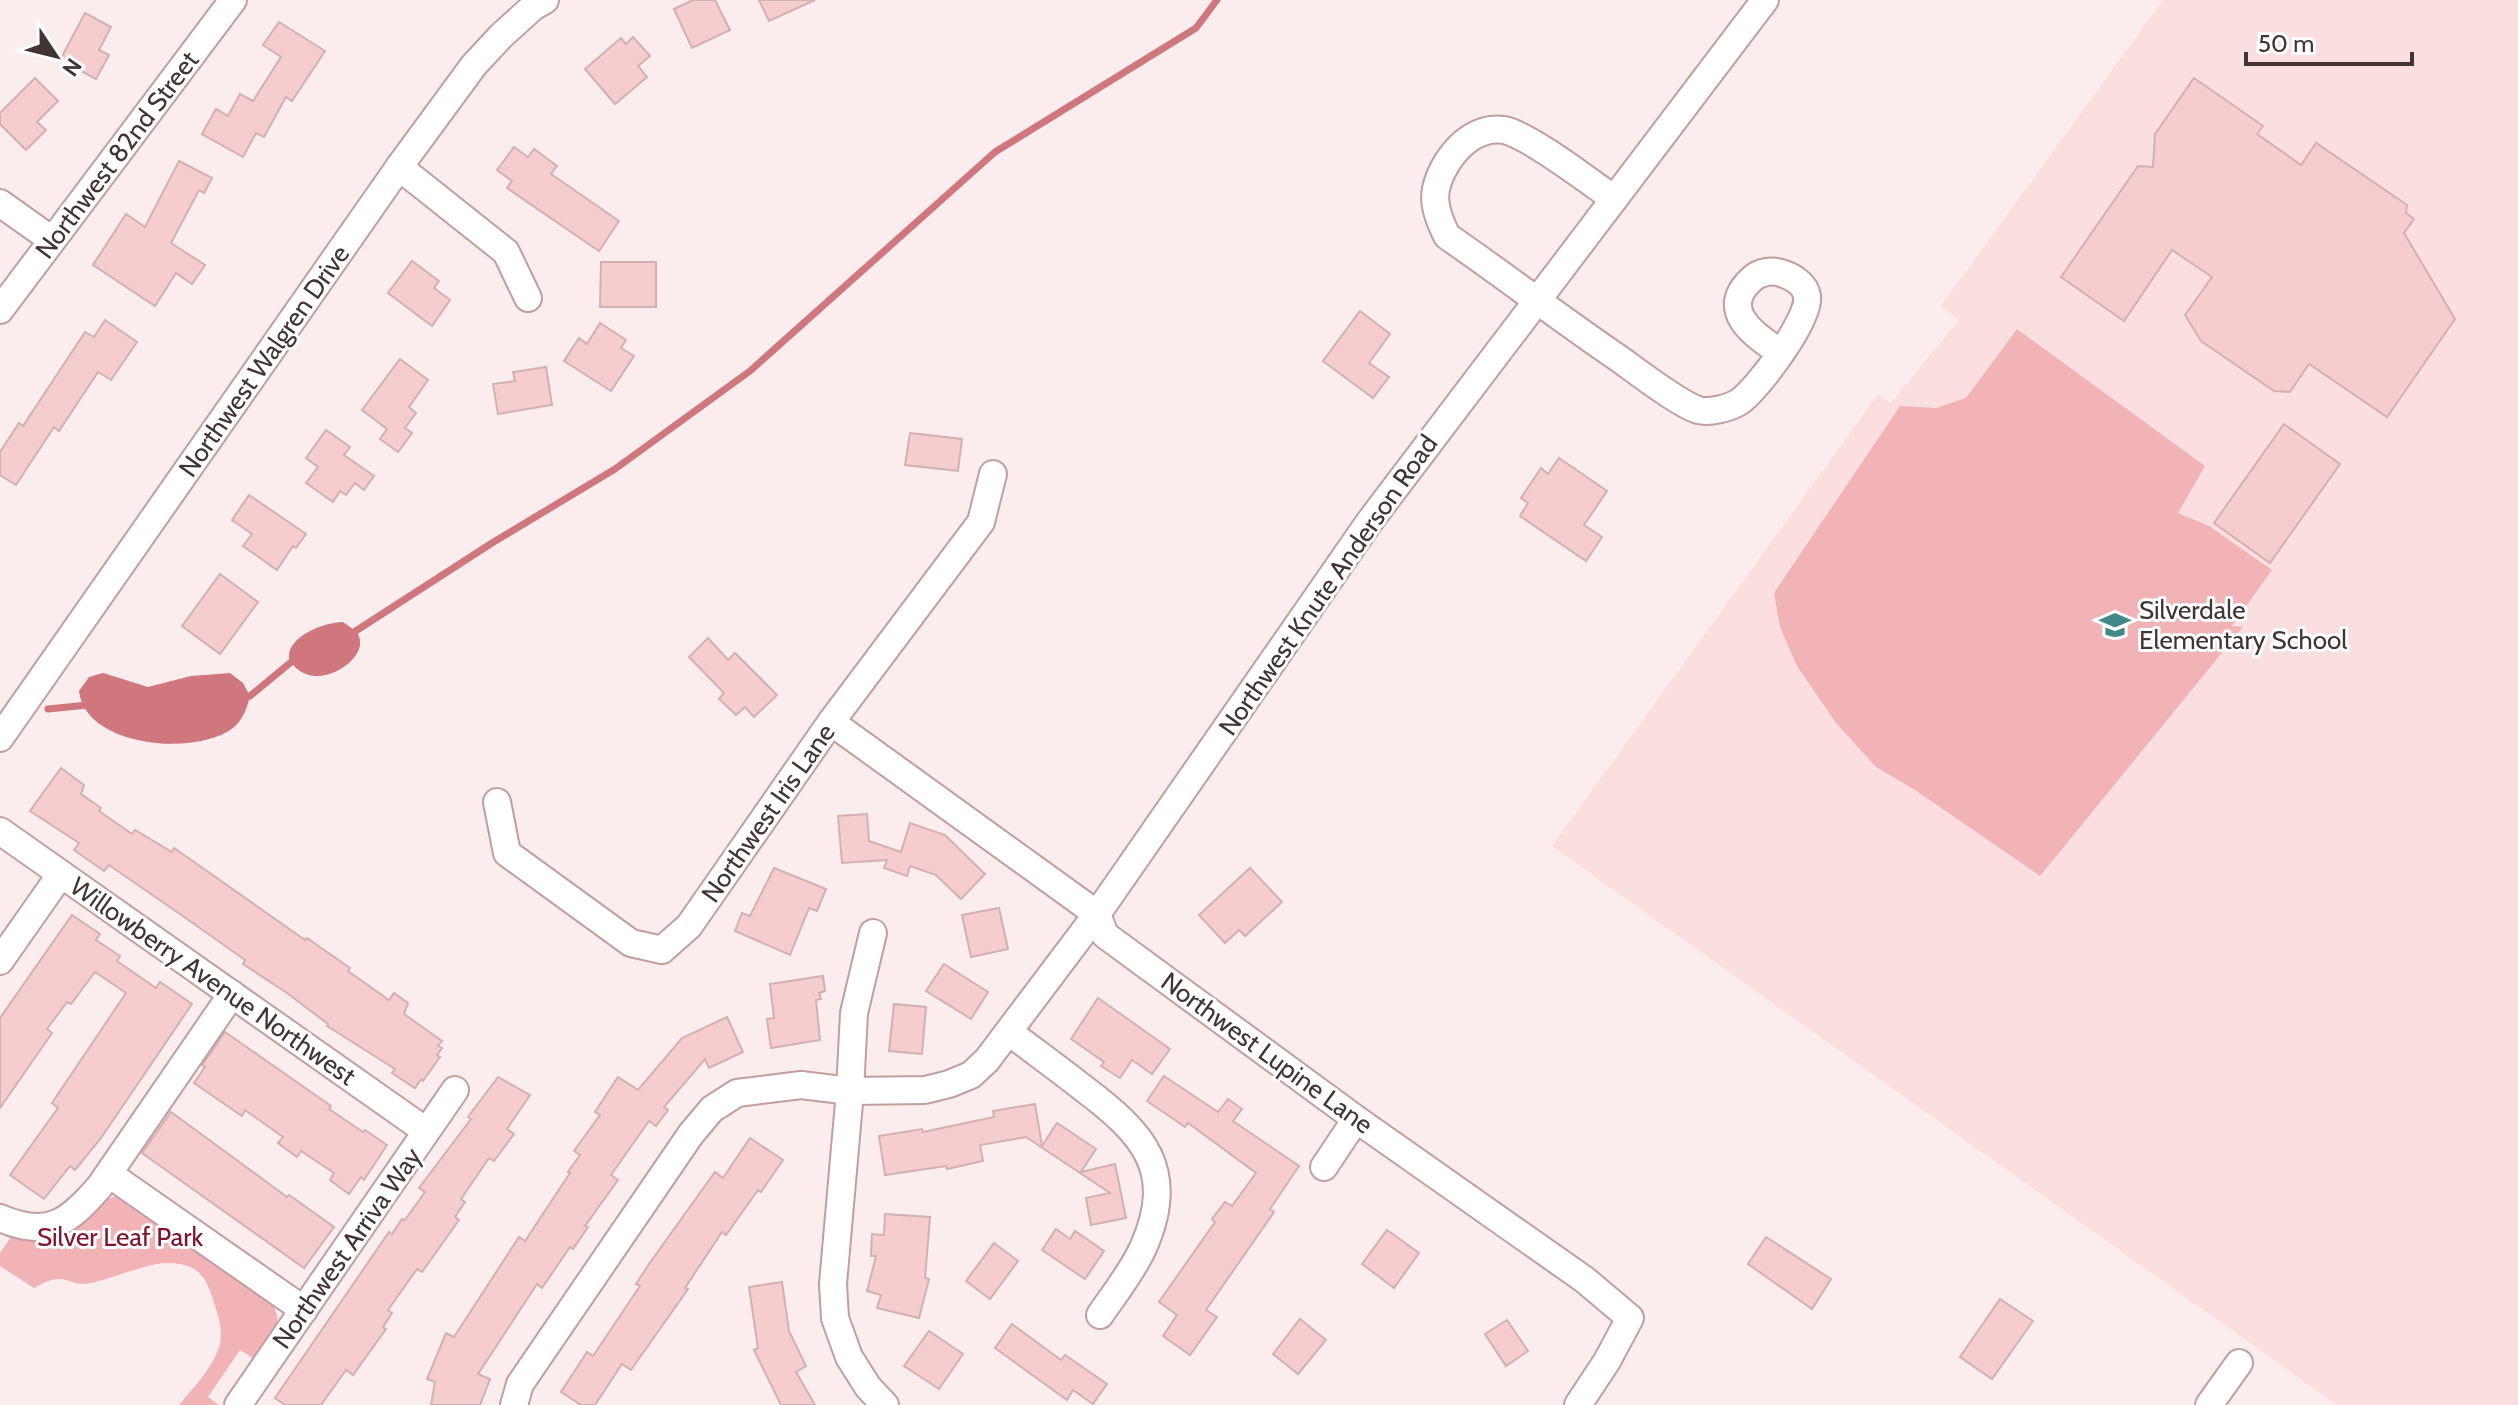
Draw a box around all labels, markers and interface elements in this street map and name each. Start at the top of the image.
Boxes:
north arrow [16,16,96,96]
scale bar [2246,16,2412,66]
text: 50 m [2258,29,2314,58]
street label: Northwest 82nd Street [29,45,205,265]
street label: Northwest Walgren Drive [172,239,356,483]
street label: Northwest Knute Anderson Road [1212,429,1444,741]
place label: Silverdale Elementary School [2139,594,2347,656]
school or university icon: Silverdale Elementary School [2098,608,2132,642]
street label: Northwest Iris Lane [694,718,842,908]
street label: Willowberry Avenue Northwest [64,870,362,1092]
street label: Northwest Lupine Lane [1155,965,1379,1141]
street label: Northwest Arriva Way [266,1141,428,1355]
park label: Silver Leaf Park [37,1221,203,1253]

